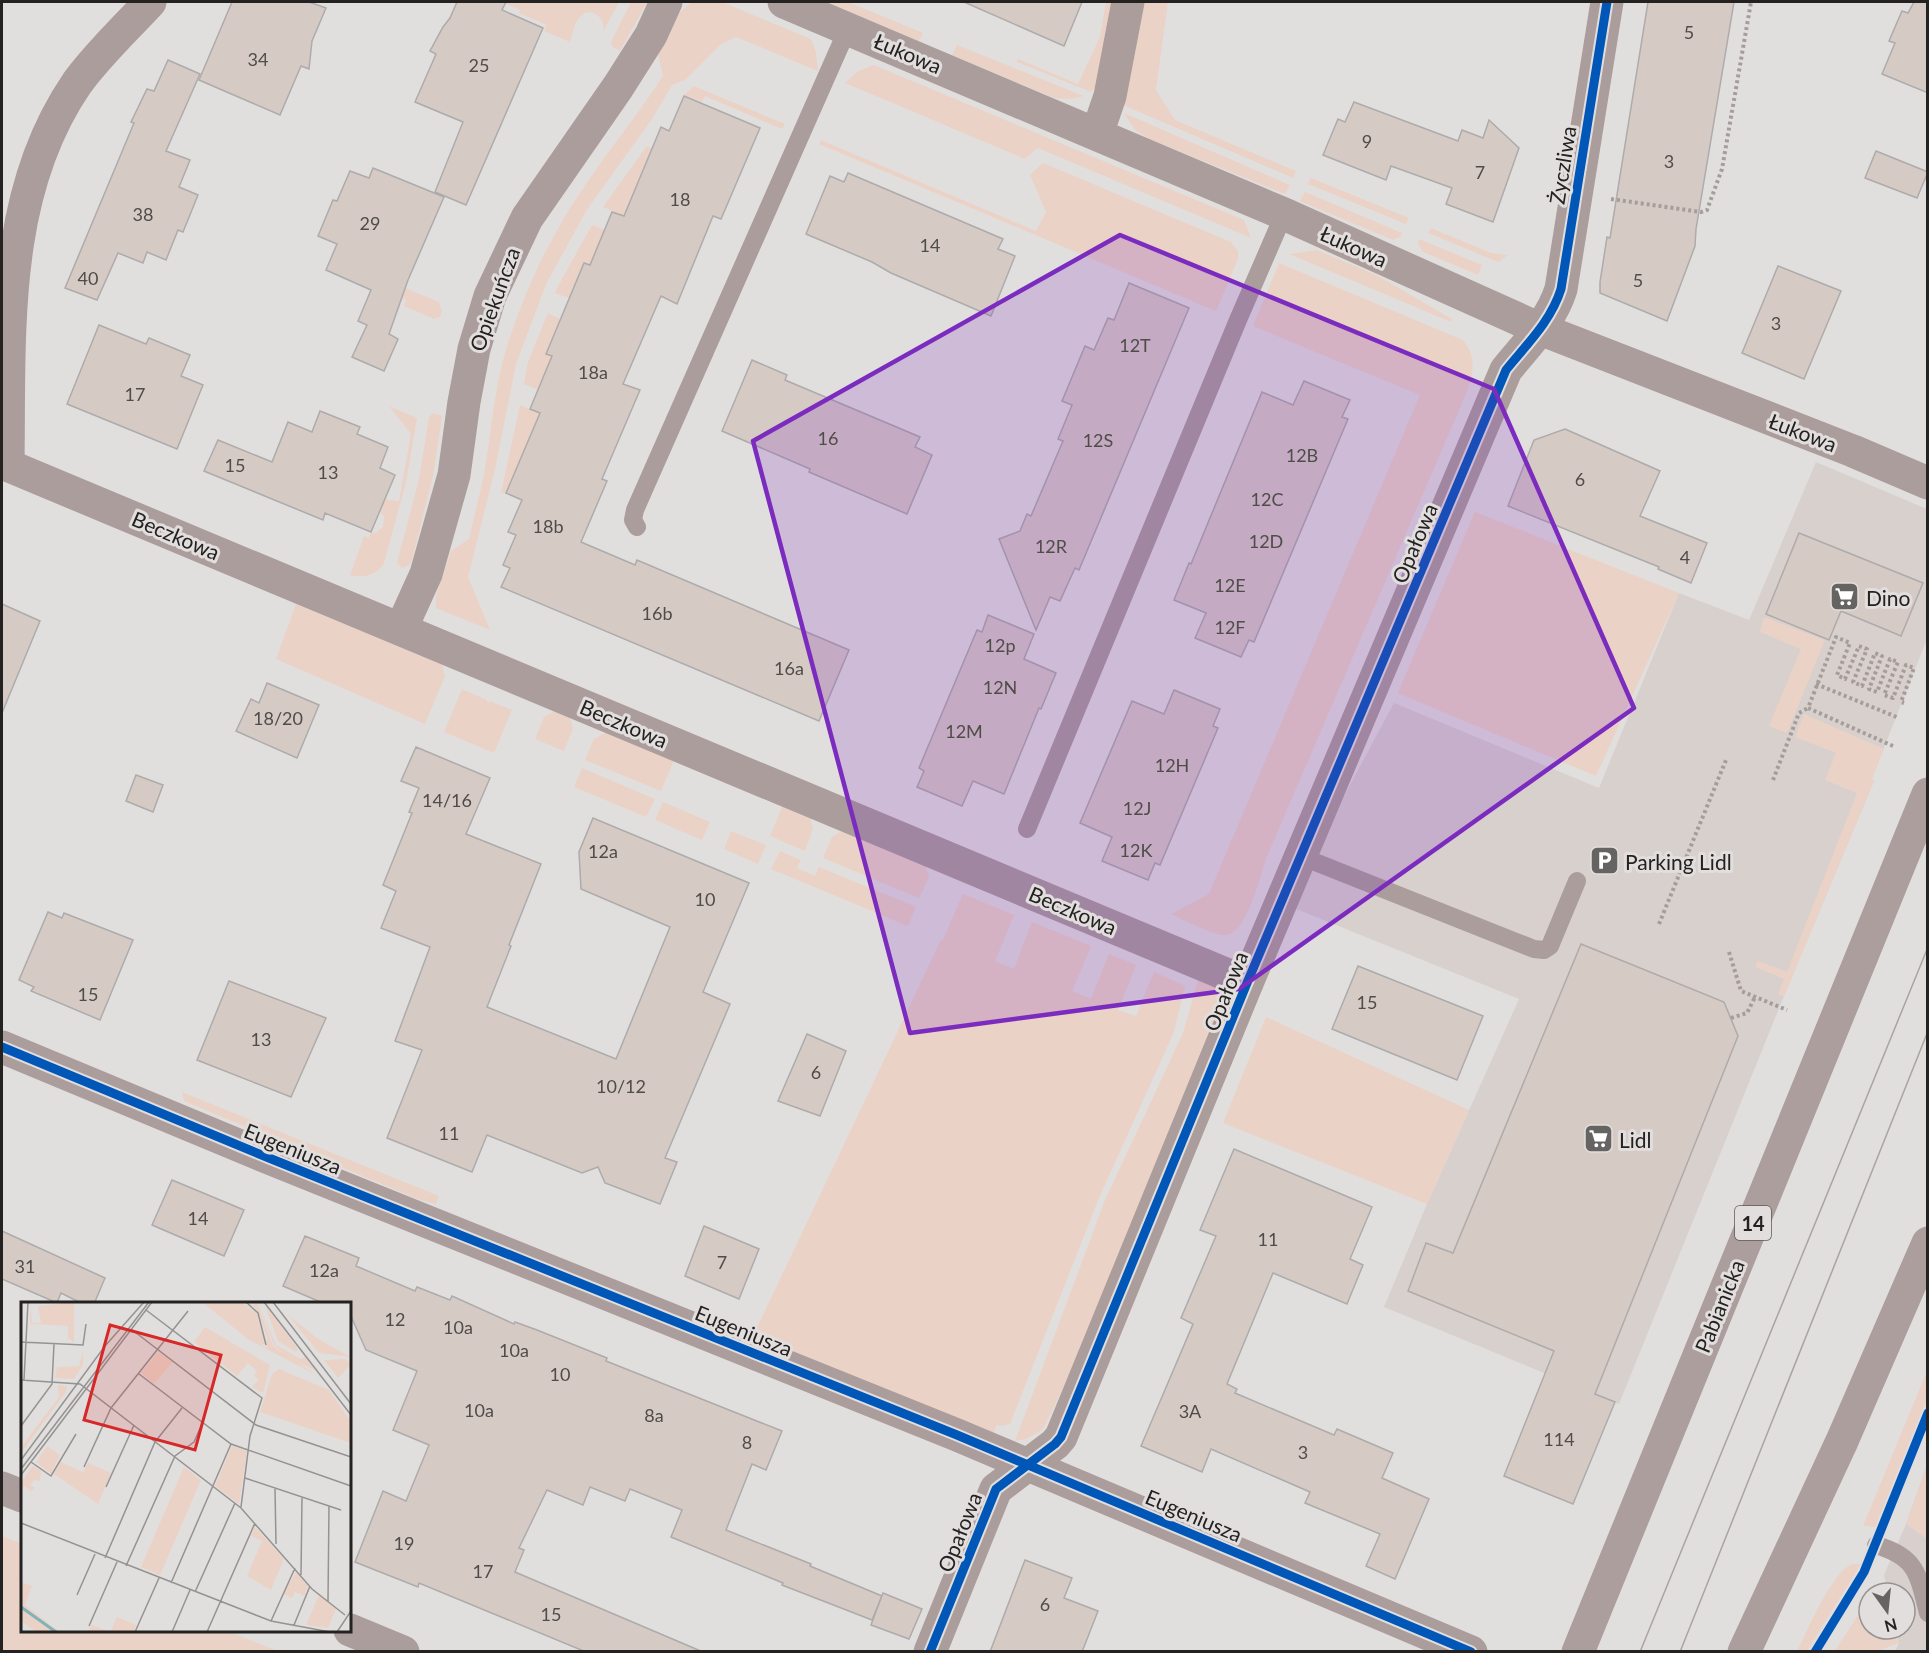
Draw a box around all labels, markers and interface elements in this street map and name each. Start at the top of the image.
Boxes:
house number: 5 [1684,21,1694,43]
street label: Łukowa [871,28,945,78]
house number: 34 [248,48,268,70]
house number: 25 [469,54,489,76]
street label: Życzliwa [1543,124,1581,206]
house number: 9 [1362,130,1372,152]
house number: 3 [1664,150,1674,172]
house number: 7 [1475,161,1485,183]
house number: 18 [670,188,690,210]
house number: 38 [133,203,153,225]
house number: 29 [360,212,380,234]
street label: Łukowa [1317,220,1391,272]
house number: 14 [920,234,940,256]
street label: Opiekuńcza [464,244,524,354]
house number: 40 [78,267,98,289]
house number: 5 [1633,269,1643,291]
house number: 3 [1771,312,1781,334]
house number: 12T [1119,334,1151,356]
house number: 18a [578,361,608,383]
house number: 17 [125,383,145,405]
street label: Łukowa [1765,408,1841,456]
house number: 16 [818,427,838,449]
house number: 12S [1083,429,1113,451]
house number: 12B [1286,444,1318,466]
house number: 15 [225,454,245,476]
house number: 13 [318,461,338,483]
house number: 6 [1575,468,1585,490]
house number: 12C [1251,488,1283,510]
street label: Opałowa [1386,500,1442,586]
street label: Beczkowa [128,505,224,565]
house number: 18b [533,515,563,537]
house number: 12D [1249,530,1283,552]
house number: 12R [1035,535,1068,557]
house number: 4 [1680,546,1690,568]
house number: 12E [1214,574,1246,596]
supermarket icon: Dino [1829,581,1861,613]
place label: Dino [1866,585,1911,610]
house number: 16b [642,602,672,624]
house number: 12F [1214,616,1246,638]
house number: 12p [985,634,1015,656]
house number: 16a [774,657,804,679]
house number: 12N [983,676,1017,698]
street label: Beczkowa [576,693,672,753]
house number: 18/20 [253,707,303,729]
house number: 12M [945,720,983,742]
house number: 12H [1155,754,1189,776]
house number: 14/16 [422,789,472,811]
house number: 12J [1123,797,1151,819]
house number: 12K [1120,839,1152,861]
house number: 12a [588,840,618,862]
parking icon: Parking Lidl [1588,845,1620,877]
place label: Parking Lidl [1625,849,1732,874]
street label: Beczkowa [1025,880,1121,940]
house number: 10 [695,888,715,910]
street label: Opałowa [1198,947,1252,1035]
house number: 15 [78,983,98,1005]
house number: 15 [1357,991,1377,1013]
house number: 13 [251,1028,271,1050]
house number: 6 [811,1061,821,1083]
house number: 10/12 [596,1075,646,1097]
street label: Eugeniusza [241,1117,345,1179]
house number: 11 [439,1122,459,1144]
supermarket icon: Lidl [1582,1123,1614,1155]
place label: Lidl [1619,1127,1652,1152]
road number: 14 [1735,1206,1771,1240]
house number: 14 [188,1207,208,1229]
house number: 11 [1258,1228,1278,1250]
house number: 7 [717,1251,727,1273]
house number: 31 [15,1255,35,1277]
street label: Pabianicka [1689,1256,1749,1356]
house number: 12a [309,1259,339,1281]
street label: Eugeniusza [692,1299,796,1361]
inset map [21,1302,351,1632]
house number: 12 [385,1308,405,1330]
house number: 10a [443,1316,473,1338]
house number: 10a [499,1339,529,1361]
house number: 10 [550,1363,570,1385]
house number: 10a [464,1399,494,1421]
house number: 3A [1179,1400,1202,1422]
house number: 8a [644,1404,664,1426]
house number: 114 [1543,1428,1575,1450]
house number: 8 [742,1431,752,1453]
house number: 3 [1298,1441,1308,1463]
street label: Eugeniusza [1142,1483,1246,1547]
street label: Opałowa [932,1488,986,1576]
house number: 19 [394,1532,414,1554]
house number: 17 [473,1560,493,1582]
north arrow [1857,1581,1917,1641]
house number: 6 [1040,1593,1050,1615]
house number: 15 [541,1603,561,1625]
text: N [1883,1615,1899,1637]

